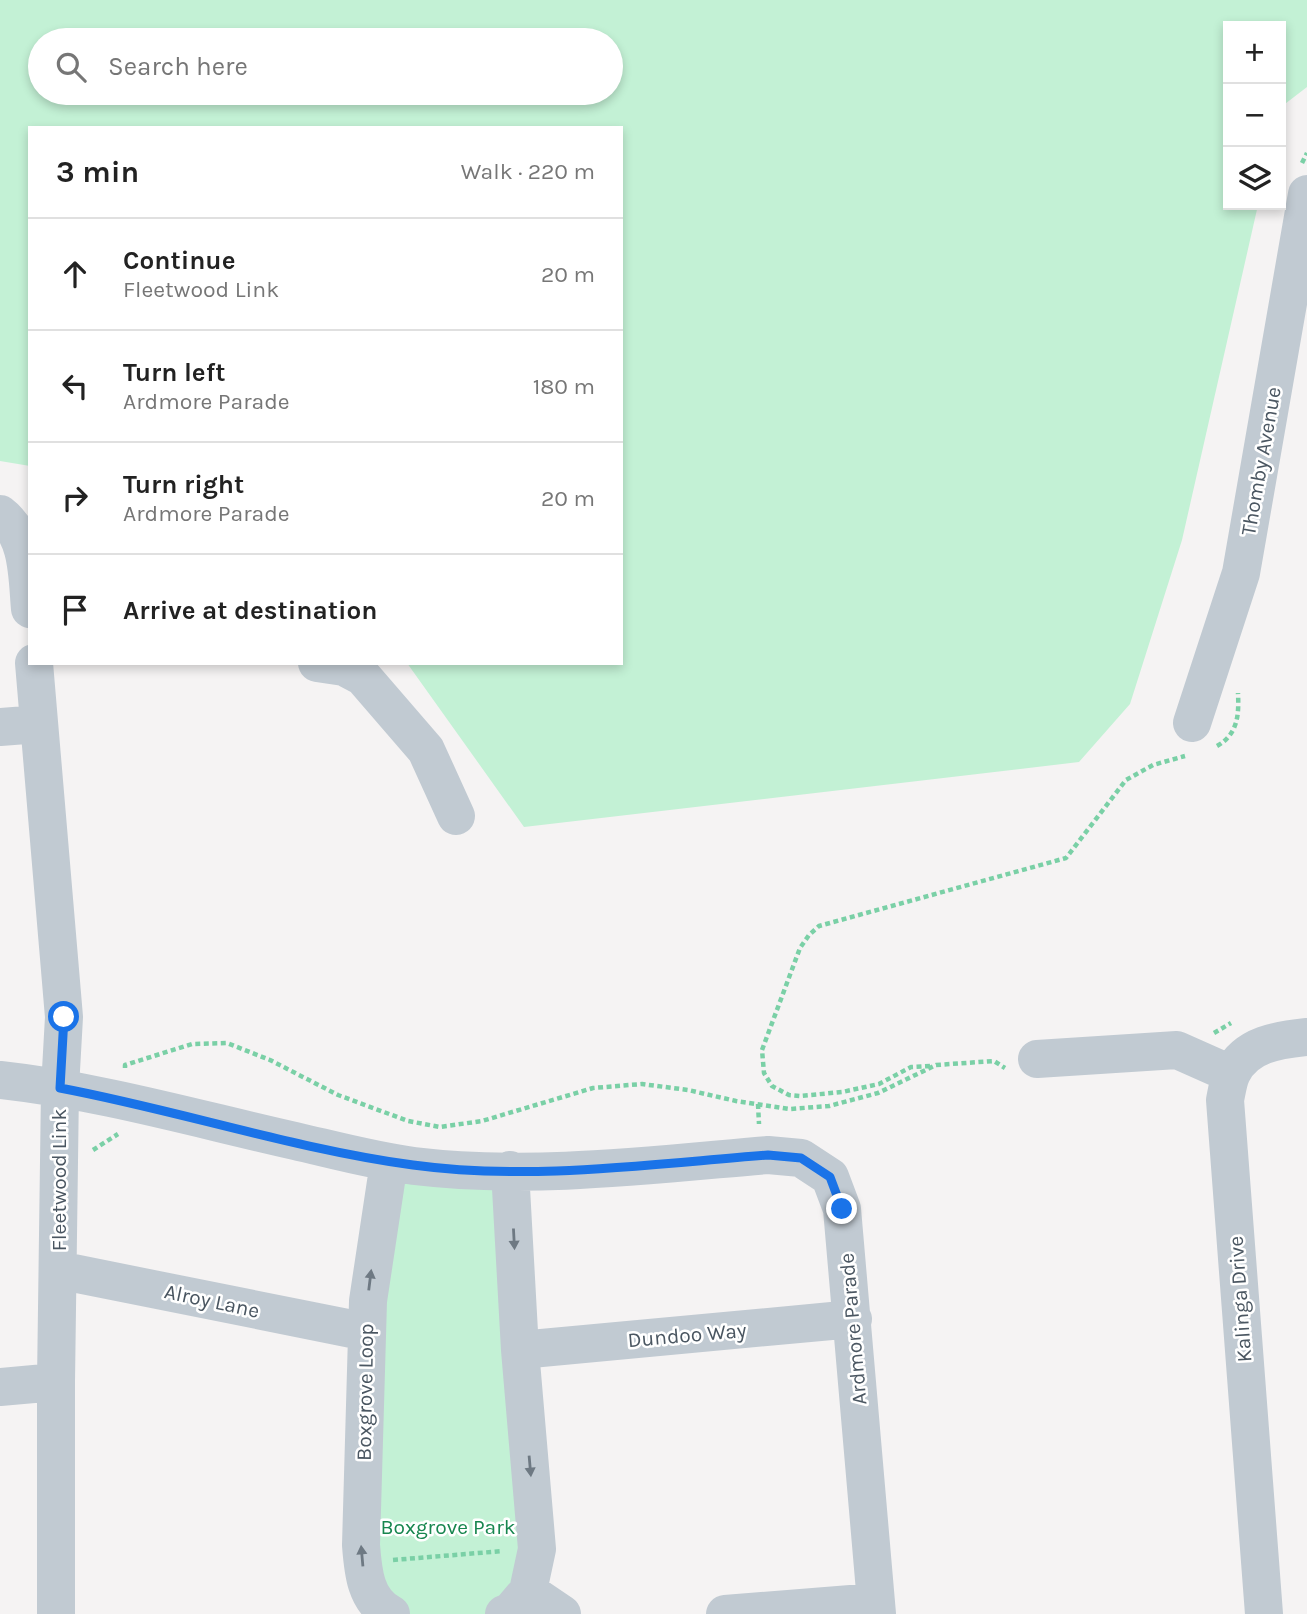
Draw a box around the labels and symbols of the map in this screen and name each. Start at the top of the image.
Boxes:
street label: Thomby Avenue [1236,385,1286,537]
route start [48,1001,79,1032]
street label: Fleetwood Link [47,1109,71,1251]
route end [826,1193,857,1224]
one-way arrow [508,1228,519,1250]
street label: Kalinga Drive [1224,1235,1256,1363]
street label: Ardmore Parade [834,1252,872,1406]
one-way arrow [365,1269,376,1291]
street label: Alroy Lane [162,1279,262,1323]
street label: Dundoo Way [627,1318,748,1352]
street label: Boxgrove Loop [352,1323,378,1461]
one-way arrow [525,1455,536,1477]
park label: Boxgrove Park [380,1515,516,1539]
one-way arrow [356,1545,367,1567]

